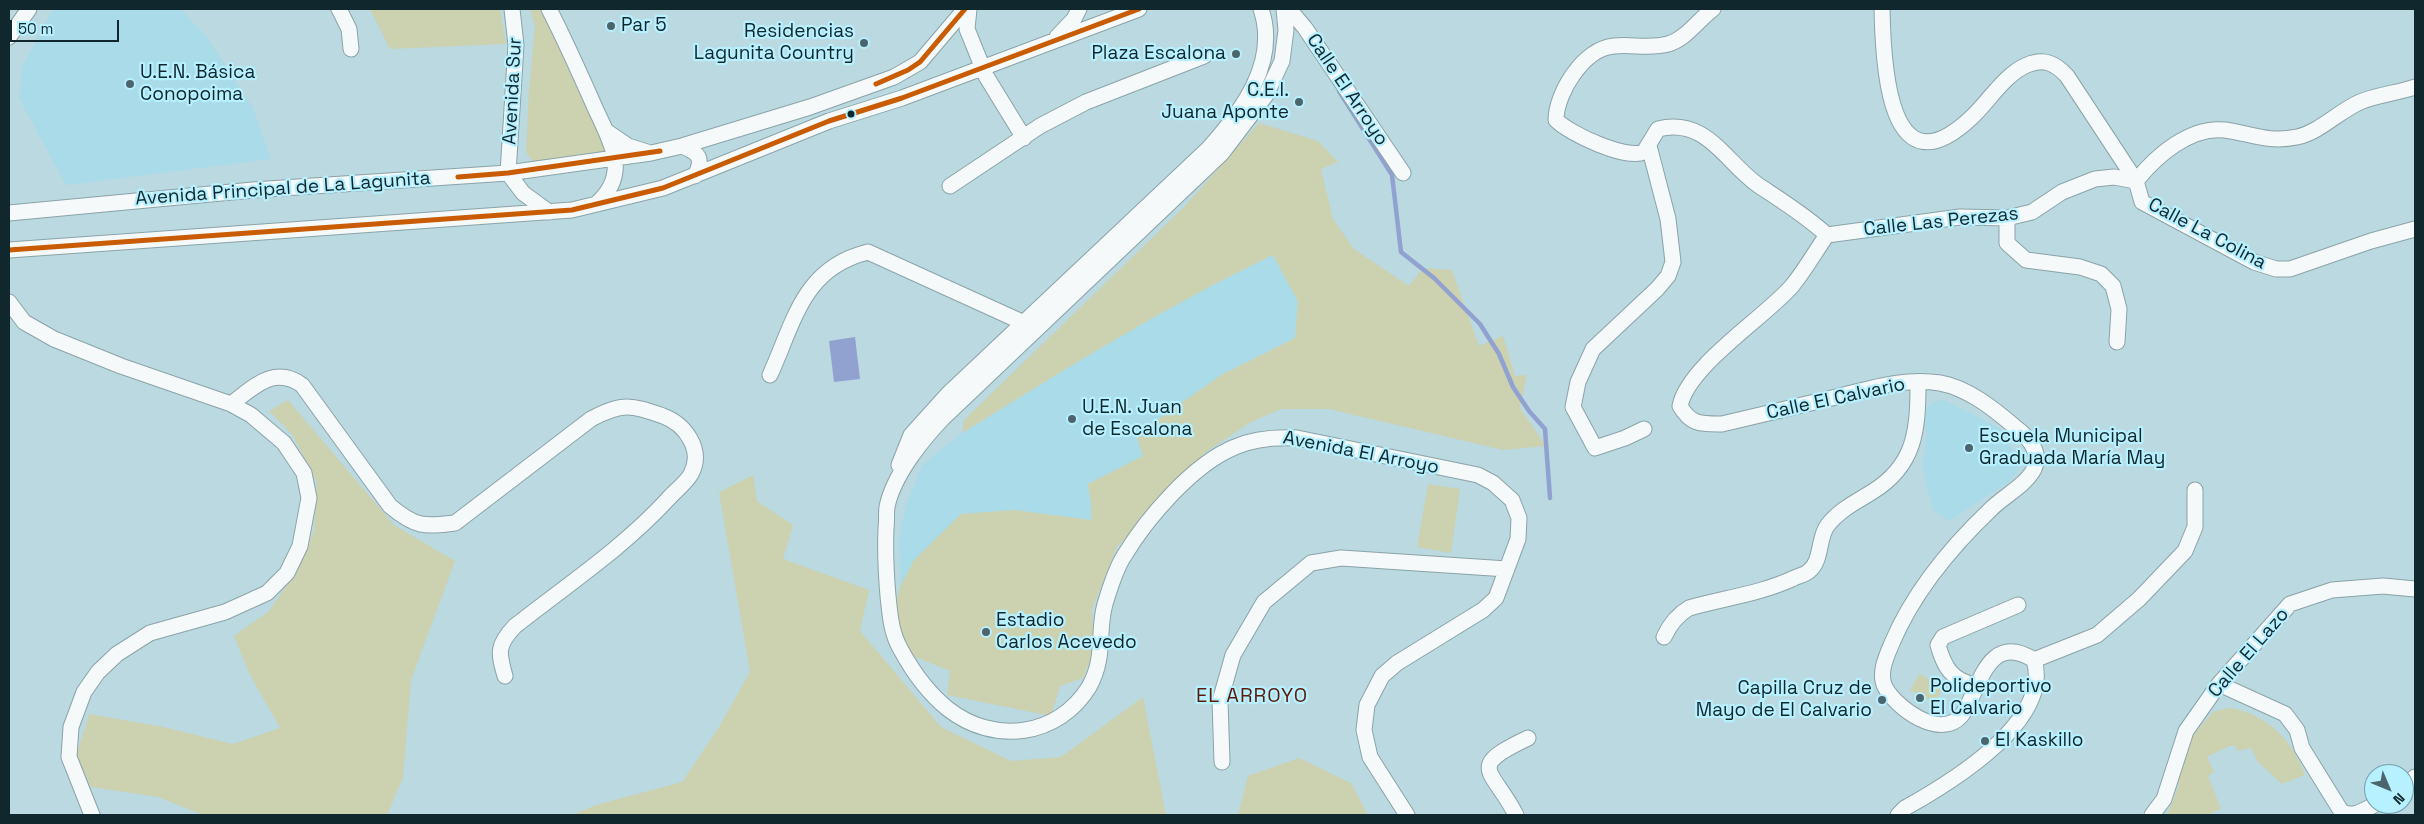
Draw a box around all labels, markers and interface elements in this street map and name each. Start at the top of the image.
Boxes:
scale bar [12,10,121,42]
place label: Par 5 [621,15,667,37]
text: 50 m [18,19,53,38]
marker: Par 5 [605,20,617,32]
place label: Residencias Lagunita Country [694,21,854,65]
street label: Calle El Arroyo [1301,30,1393,150]
street label: Avenida Sur [499,37,527,145]
marker: Residencias Lagunita Country [858,37,870,49]
place label: Plaza Escalona [1091,43,1226,65]
marker: Plaza Escalona [1230,48,1242,60]
place label: U.E.N. Básica Conopoima [140,62,255,106]
marker: U.E.N. Básica Conopoima [124,78,136,90]
place label: C.E.I. Juana Aponte [1161,80,1289,124]
marker: C.E.I. Juana Aponte [1293,96,1305,108]
unlabelled marker [846,109,856,119]
street label: Avenida Principal de La Lagunita [135,167,431,211]
street label: Calle La Colina [2144,193,2270,275]
street label: Calle Las Perezas [1862,203,2020,241]
street label: Calle El Calvario [1765,373,1907,425]
place label: U.E.N. Juan de Escalona [1082,397,1192,441]
marker: U.E.N. Juan de Escalona [1066,413,1078,425]
place label: Escuela Municipal Graduada María May [1979,426,2165,470]
street label: Avenida El Arroyo [1281,427,1441,479]
marker: Escuela Municipal Graduada María May [1963,442,1975,454]
street label: Calle El Lazo [2204,603,2294,703]
place label: Estadio Carlos Acevedo [996,610,1137,654]
marker: Estadio Carlos Acevedo [980,626,992,638]
place label: Polideportivo El Calvario [1930,676,2052,720]
place label: Capilla Cruz de Mayo de El Calvario [1696,678,1872,722]
district label: EL ARROYO [1195,685,1309,709]
marker: Polideportivo El Calvario [1914,692,1926,704]
marker: Capilla Cruz de Mayo de El Calvario [1876,694,1888,706]
place label: El Kaskillo [1995,730,2084,752]
marker: El Kaskillo [1979,735,1991,747]
north arrow [2364,764,2414,814]
text: N [2389,789,2409,809]

